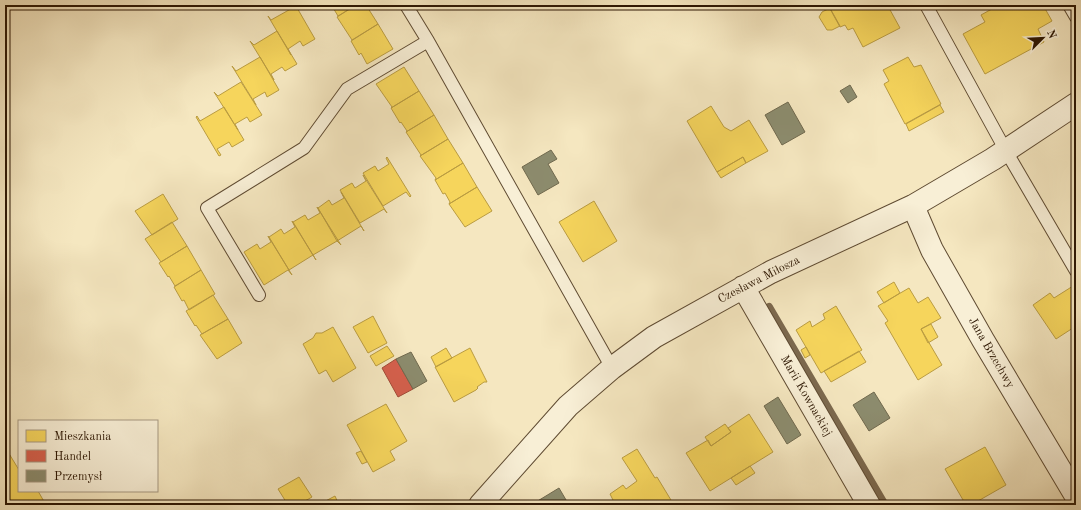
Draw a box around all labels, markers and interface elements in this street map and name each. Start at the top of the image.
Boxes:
north arrow [1023,18,1063,58]
text: N [1044,28,1058,41]
street label: Czesława Miłosza [716,254,802,306]
street label: Jana Brzechwy [966,316,1016,391]
street label: Marii Kownackiej [778,353,834,439]
legend [18,420,158,492]
text: Mieszkania [54,431,111,443]
text: Handel [54,451,91,463]
text: Przemysł [54,471,103,483]

